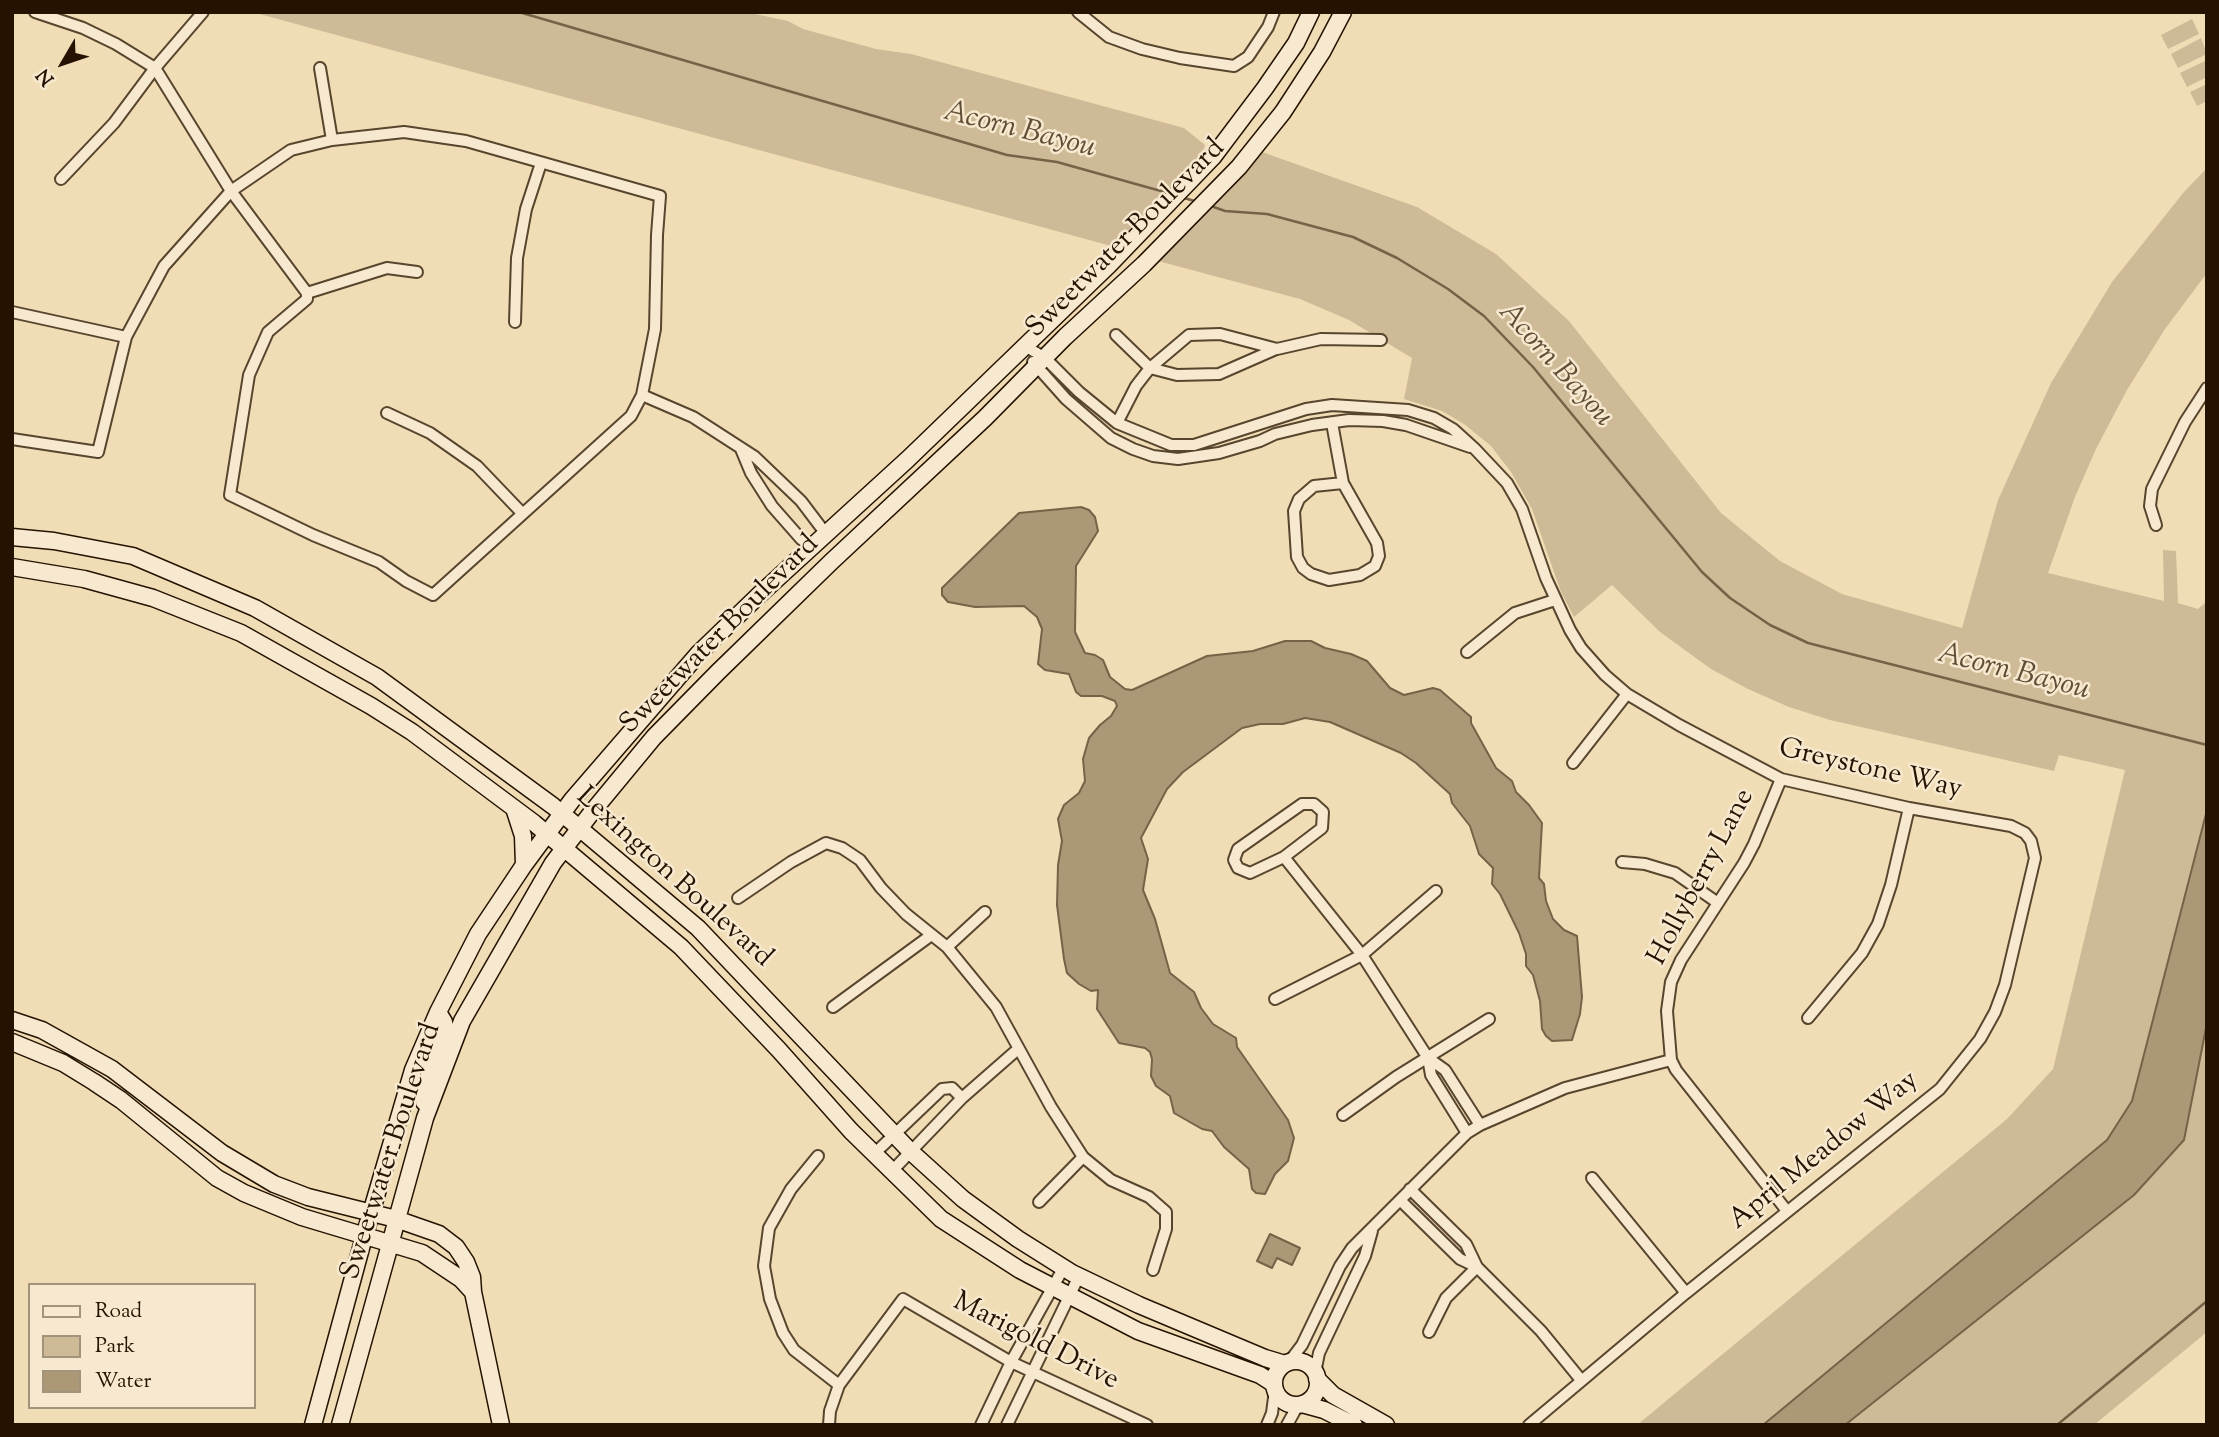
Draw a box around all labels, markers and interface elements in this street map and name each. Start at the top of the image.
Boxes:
north arrow [28,28,98,98]
text: N [31,62,62,91]
water label: Acorn Bayou [939,96,1099,168]
street label: Sweetwater Boulevard [1020,133,1234,347]
water label: Acorn Bayou [1488,296,1620,436]
street label: Sweetwater Boulevard [614,529,828,743]
water label: Acorn Bayou [1933,638,2093,710]
street label: Greystone Way [1775,734,1965,808]
street label: Lexington Boulevard [568,782,778,976]
street label: Hollyberry Lane [1642,784,1764,972]
street label: Sweetwater Boulevard [336,1019,450,1285]
street label: April Meadow Way [1724,1065,1926,1239]
legend [28,1283,256,1409]
street label: Marigold Drive [946,1287,1124,1399]
text: Road [95,1297,142,1327]
text: Park [95,1332,135,1362]
text: Water [95,1367,151,1397]

